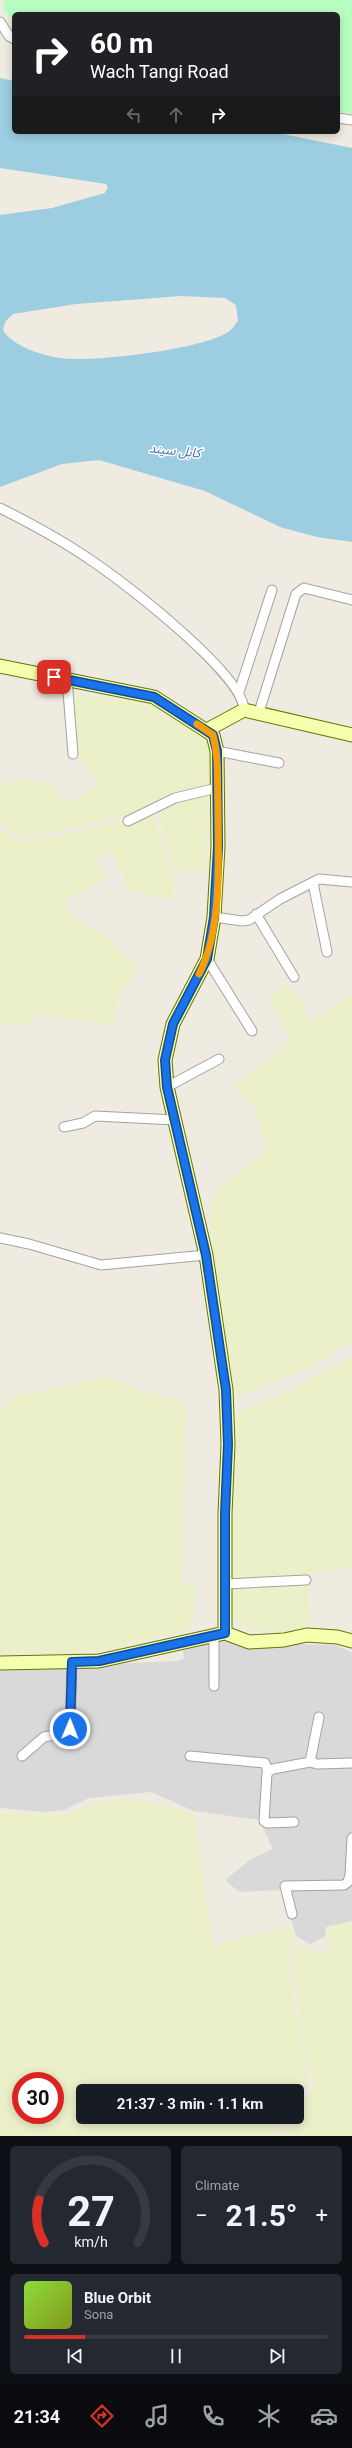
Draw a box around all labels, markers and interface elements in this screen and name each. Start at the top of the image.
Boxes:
text: 60 m [90,27,153,60]
icon: right [24,28,76,80]
text: Wach Tangi Road [90,61,229,82]
icon: left [123,104,145,126]
icon: ahead [165,104,187,126]
icon: right [207,104,229,126]
water label: کابل سيند [148,440,204,462]
pin [37,660,71,694]
icon: arrive [43,666,65,688]
position arrow [49,1708,91,1750]
speed limit sign: 30 [12,2072,64,2124]
text: 21:37 · 3 min · 1.1 km [117,2095,263,2113]
text: Climate [195,2178,239,2193]
text: 27 [67,2187,114,2236]
text: 21.5° [226,2198,298,2233]
text: − [195,2203,208,2228]
text: + [316,2203,328,2228]
text: km/h [74,2234,107,2250]
text: Blue Orbit [84,2289,151,2307]
text: Sona [84,2307,113,2322]
icon: previous [64,2345,86,2367]
icon: pause [165,2345,187,2367]
icon: next [266,2345,288,2367]
icon: directions [88,2402,116,2430]
icon: music [143,2402,171,2430]
icon: phone [199,2402,227,2430]
icon: climate [255,2402,283,2430]
icon: car [310,2402,338,2430]
text: 21:34 [14,2406,60,2427]

